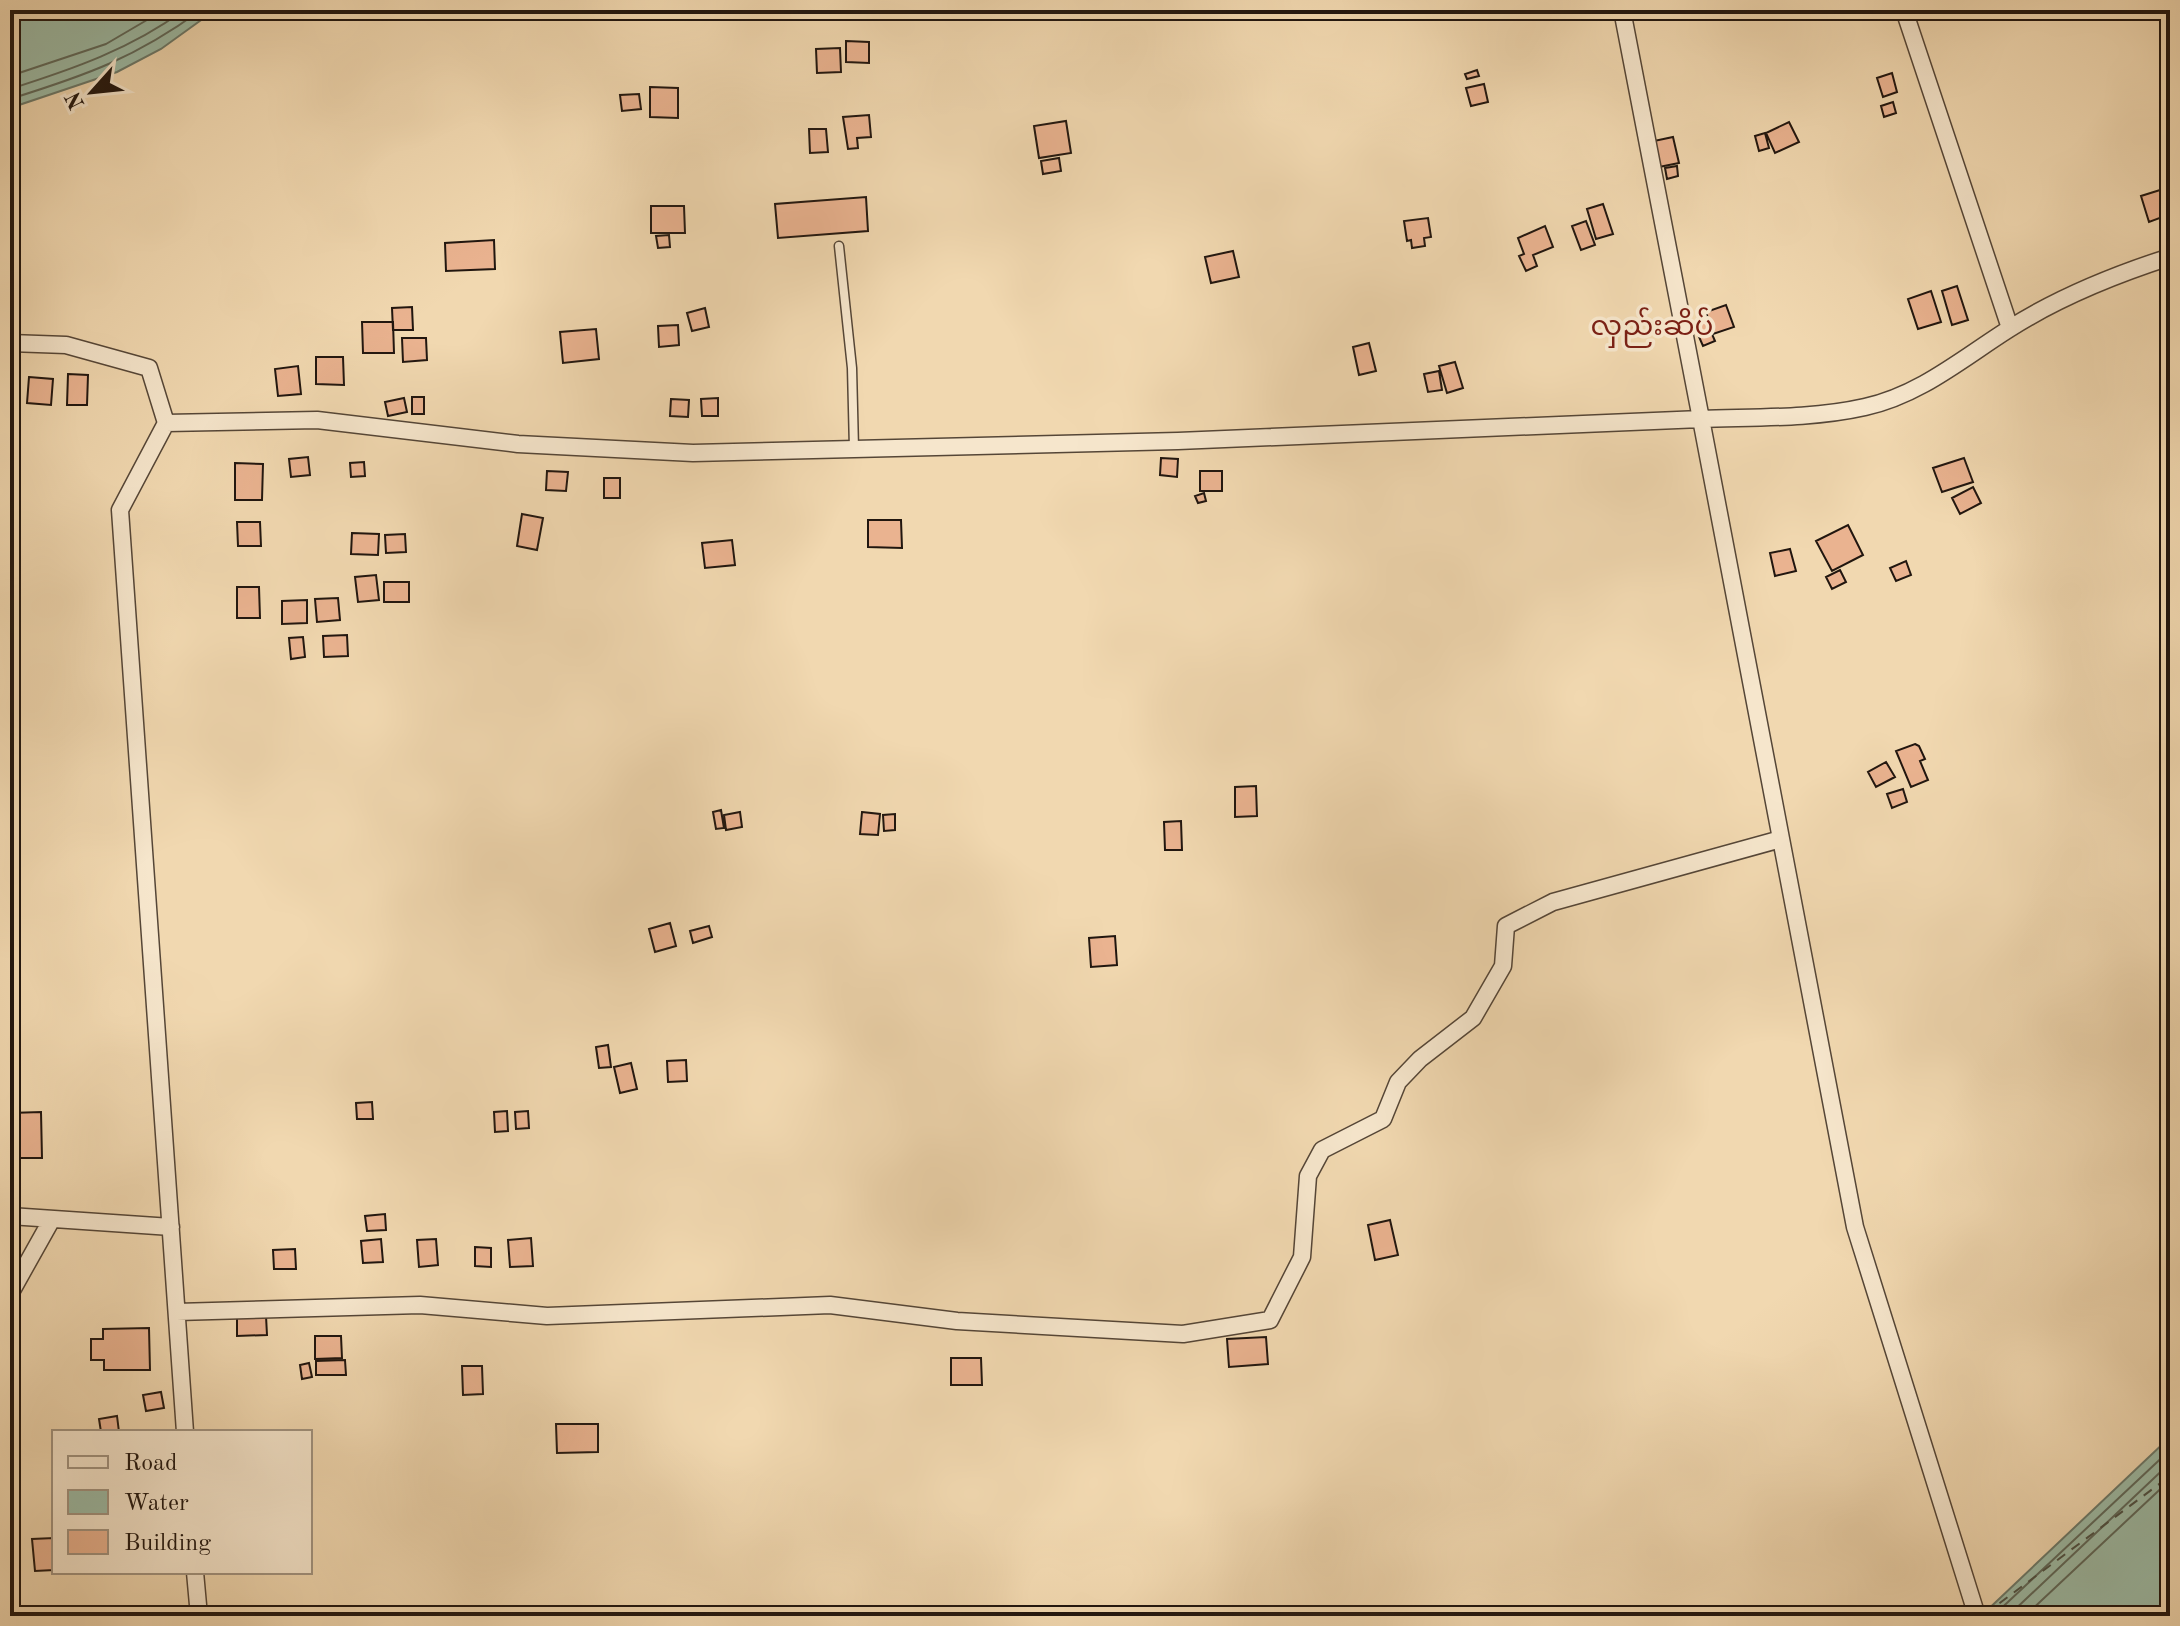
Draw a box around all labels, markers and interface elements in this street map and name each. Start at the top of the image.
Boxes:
north arrow [52,52,132,132]
text: N [62,88,90,113]
district label: လှည်းဆိပ် [1591,307,1713,348]
legend [52,1430,312,1574]
text: Road [124,1452,177,1476]
text: Water [124,1492,189,1516]
text: Building [124,1532,211,1556]

